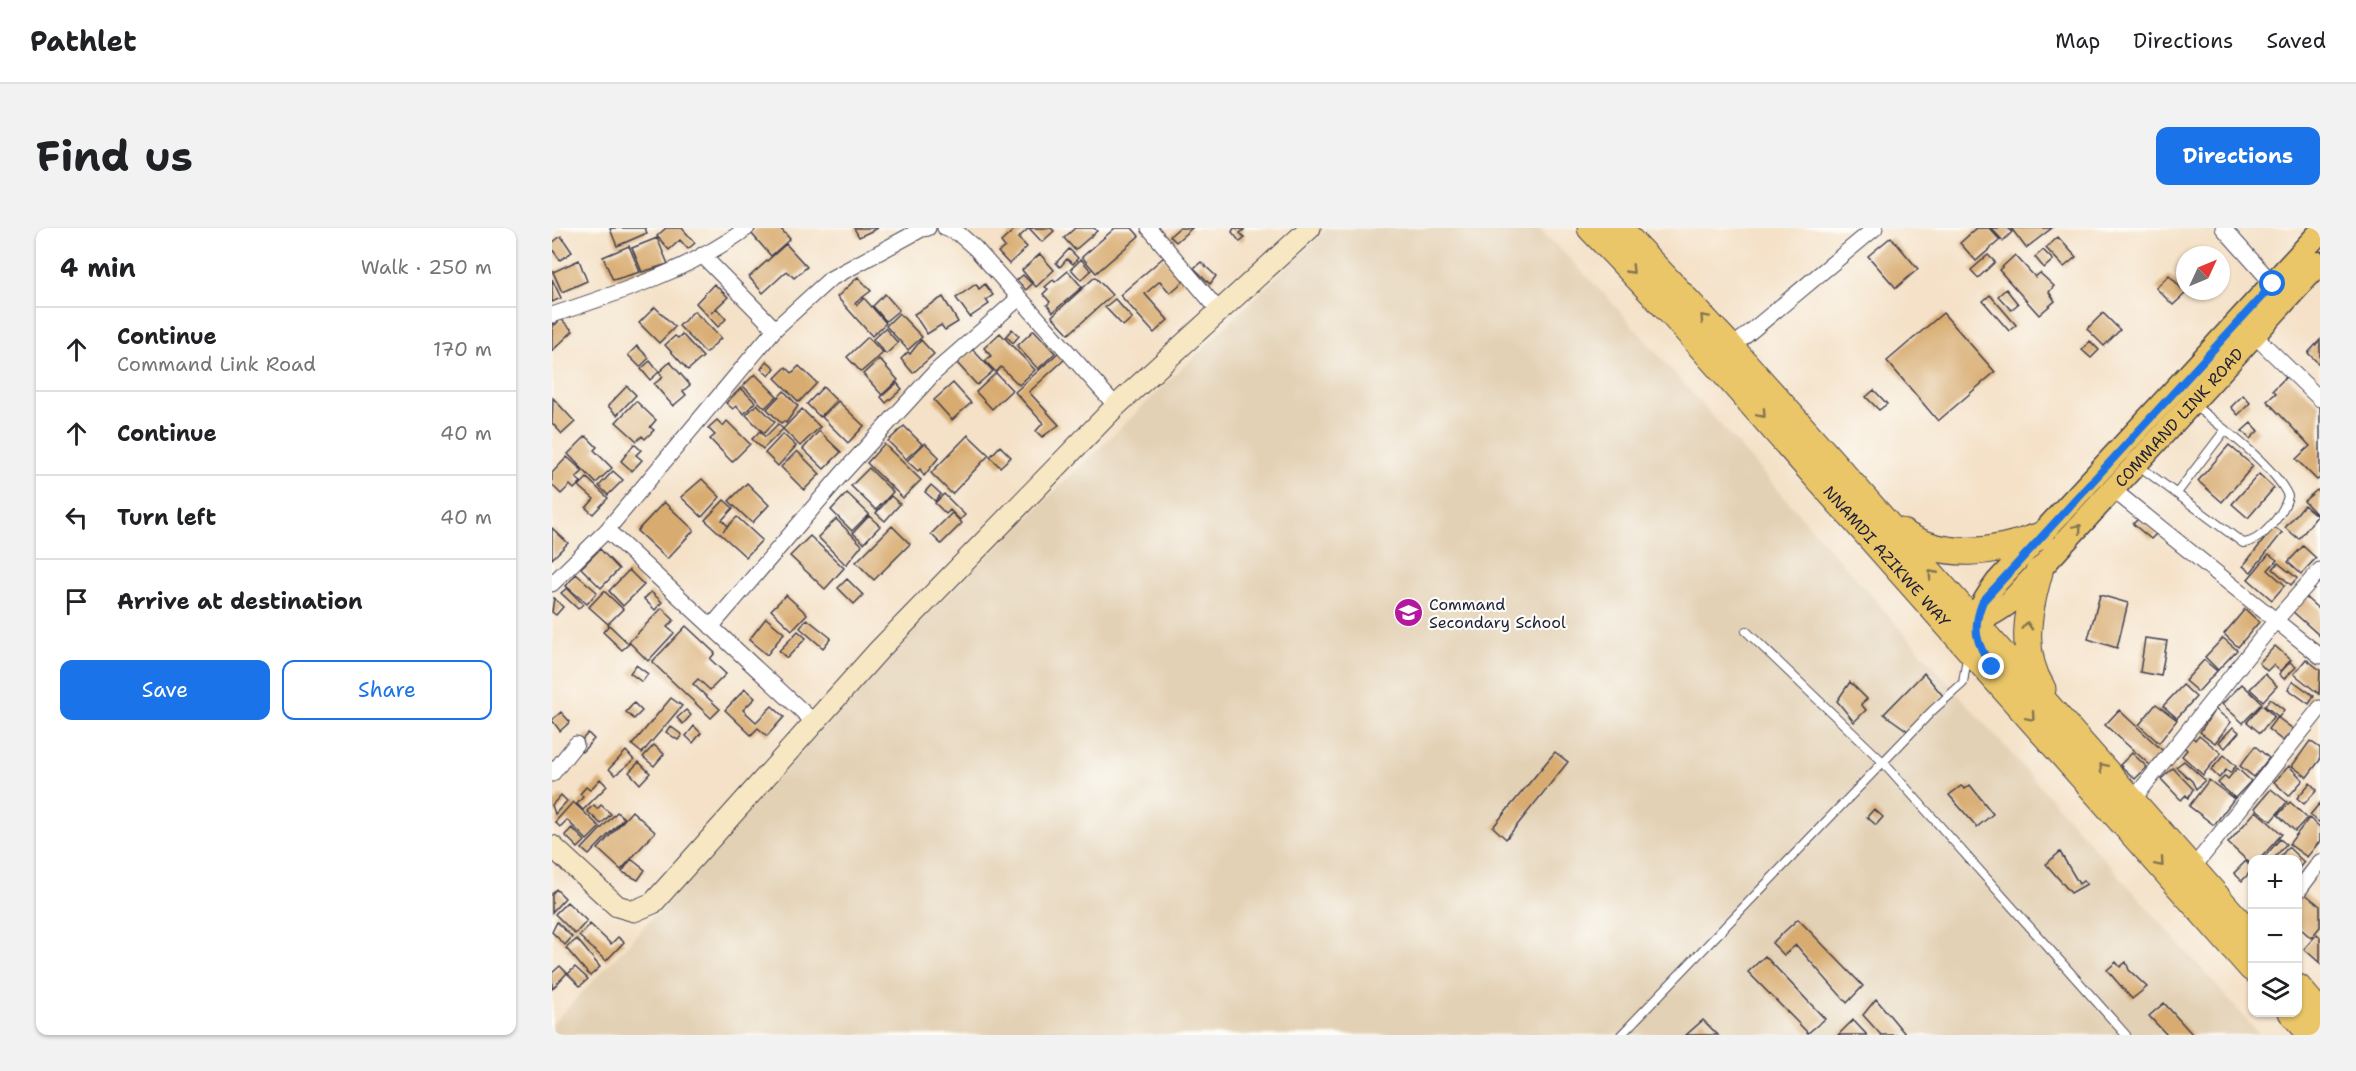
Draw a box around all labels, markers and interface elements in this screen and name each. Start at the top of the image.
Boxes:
text: Pathlet [30,22,137,60]
text: Map [2055,27,2100,55]
text: Directions [2133,27,2233,55]
text: Saved [2266,27,2326,55]
button: Directions [2156,127,2320,185]
text: Find us [36,128,193,184]
north arrow [2176,246,2230,300]
text: 4 min [60,250,136,285]
text: Walk · 250 m [361,254,492,280]
one-way arrow [1624,264,1635,274]
route start [2259,270,2285,296]
one-way arrow [1701,315,1712,326]
text: Continue [117,322,217,351]
icon: ahead [60,333,93,366]
text: 170 m [433,336,492,362]
street label: COMMAND LINK ROAD [2110,343,2248,491]
text: Command Link Road [117,351,316,377]
one-way arrow [1755,408,1766,418]
icon: ahead [60,417,93,450]
text: Continue [117,419,217,448]
text: 40 m [440,420,492,446]
street label: NNAMDI AZIKWE WAY [1819,481,1956,631]
icon: left [60,501,93,534]
text: Turn left [117,503,216,532]
text: 40 m [440,504,492,530]
one-way arrow [2070,524,2081,535]
one-way arrow [1928,570,1939,580]
icon: arrive [60,585,93,618]
text: Arrive at destination [117,587,363,616]
place label: Command Secondary School [1429,594,1566,633]
school or university icon: Command Secondary School [1392,597,1424,629]
one-way arrow [2021,621,2034,630]
route end [1978,653,2004,679]
button: Save [60,660,270,720]
button: Share [282,660,492,720]
one-way arrow [2024,710,2035,721]
one-way arrow [2099,763,2110,774]
map controls [2248,855,2302,1017]
button: + [2248,855,2302,909]
one-way arrow [2153,857,2164,867]
button: − [2248,909,2302,963]
button: layers [2248,963,2302,1017]

